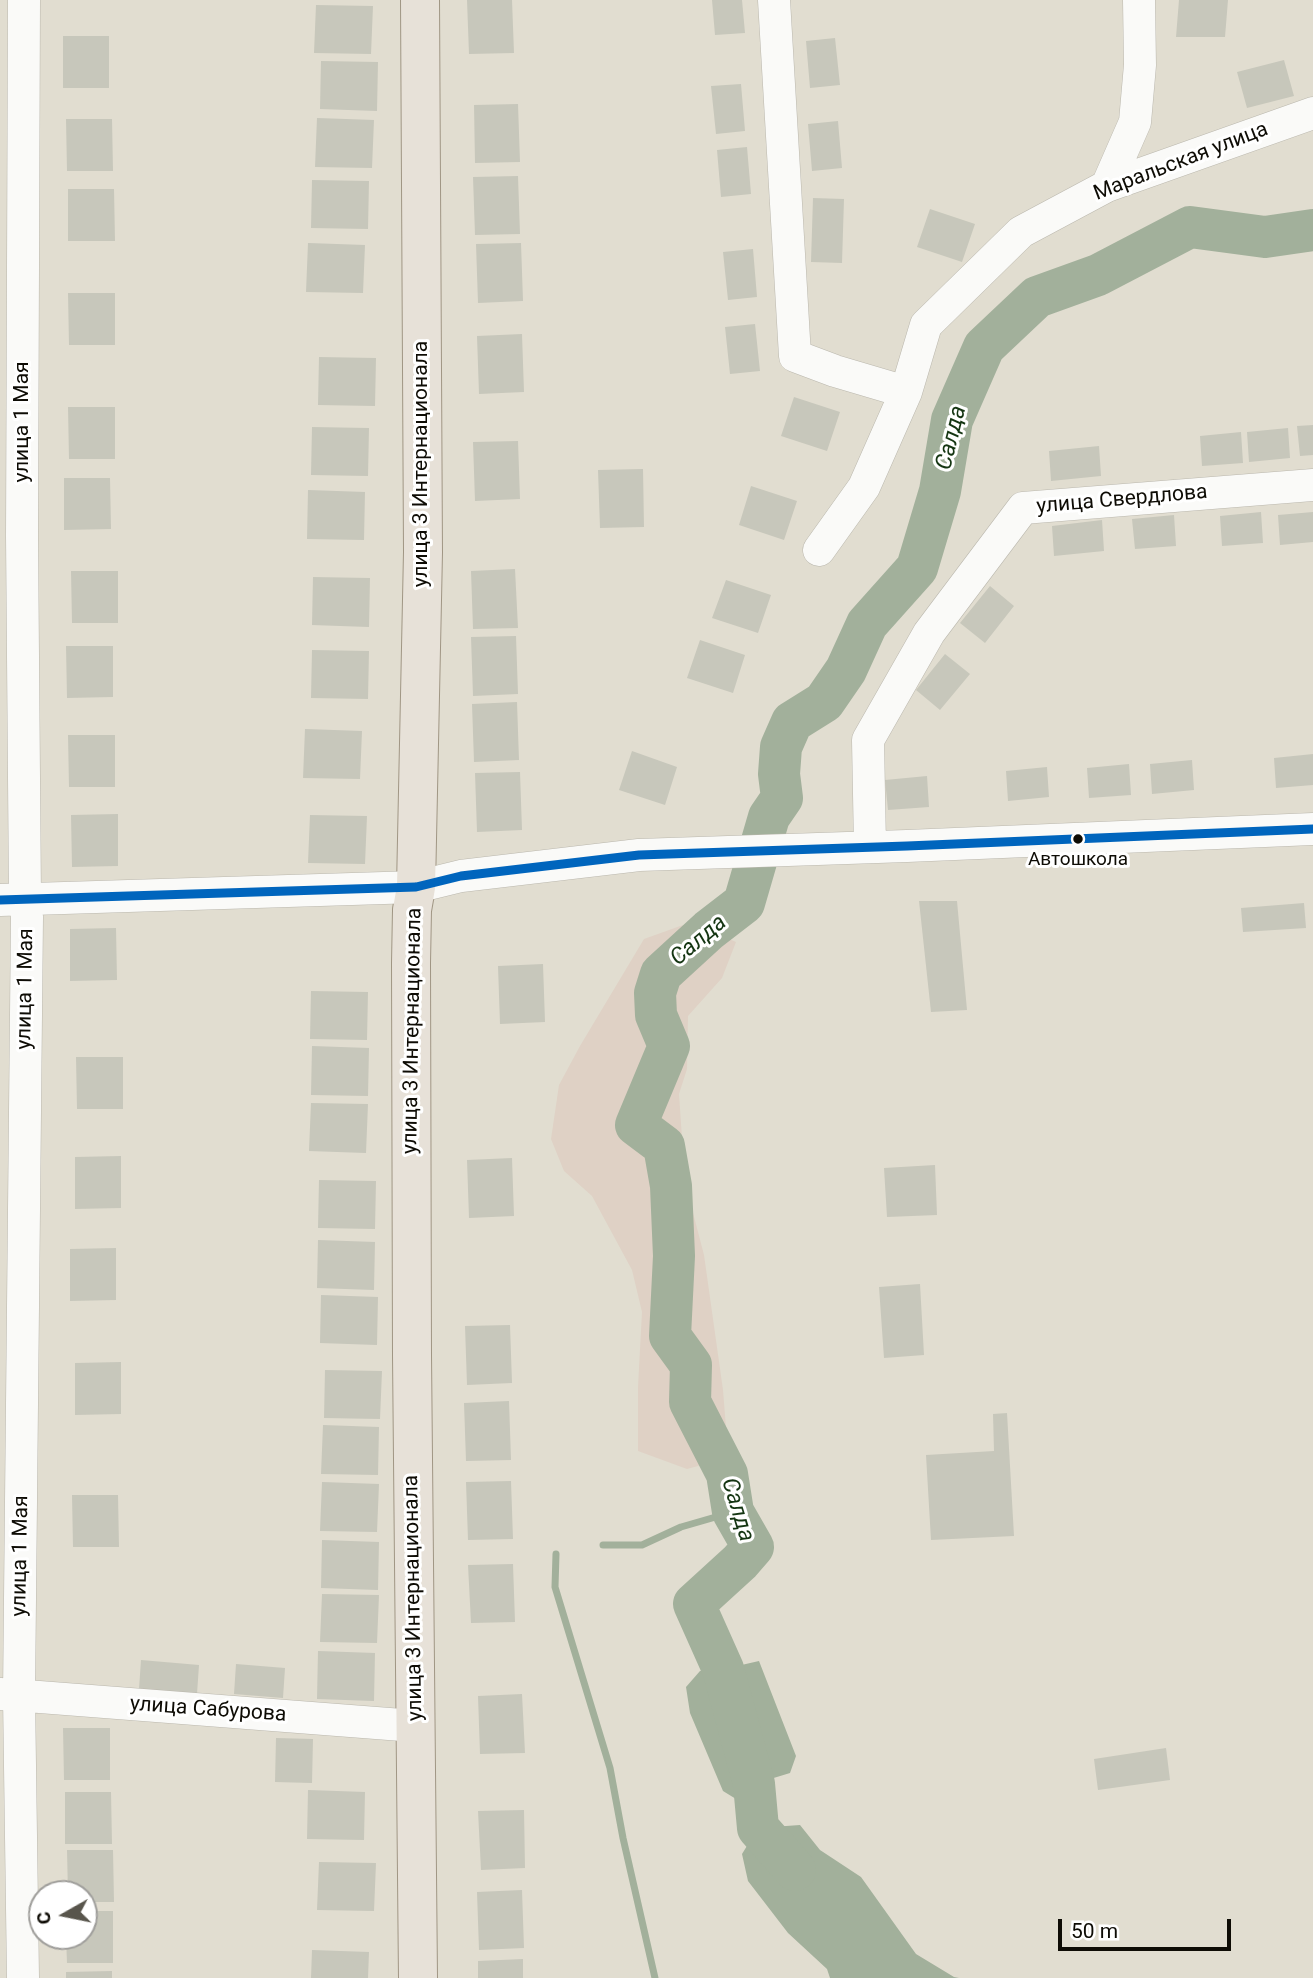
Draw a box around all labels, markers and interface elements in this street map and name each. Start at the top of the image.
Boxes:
street label: Маральская улица [1090,117,1272,207]
street label: улица 3 Интернационала [409,341,435,587]
street label: улица 1 Мая [10,361,36,483]
water label: Салда [931,403,973,473]
street label: улица Свердлова [1035,480,1209,520]
marker: Автошкола [1071,832,1085,846]
place label: Автошкола [1028,849,1128,871]
street label: улица 3 Интернационала [398,908,428,1154]
water label: Салда [665,909,733,973]
street label: улица 1 Мая [12,928,40,1050]
street label: улица 3 Интернационала [399,1475,429,1721]
water label: Салда [714,1475,760,1545]
street label: улица 1 Мая [7,1495,35,1617]
street label: улица Сабурова [129,1692,287,1728]
north arrow [28,1880,98,1950]
scale bar [1061,1904,1234,1948]
text: С [31,1910,56,1926]
text: 50 m [1071,1919,1118,1943]

